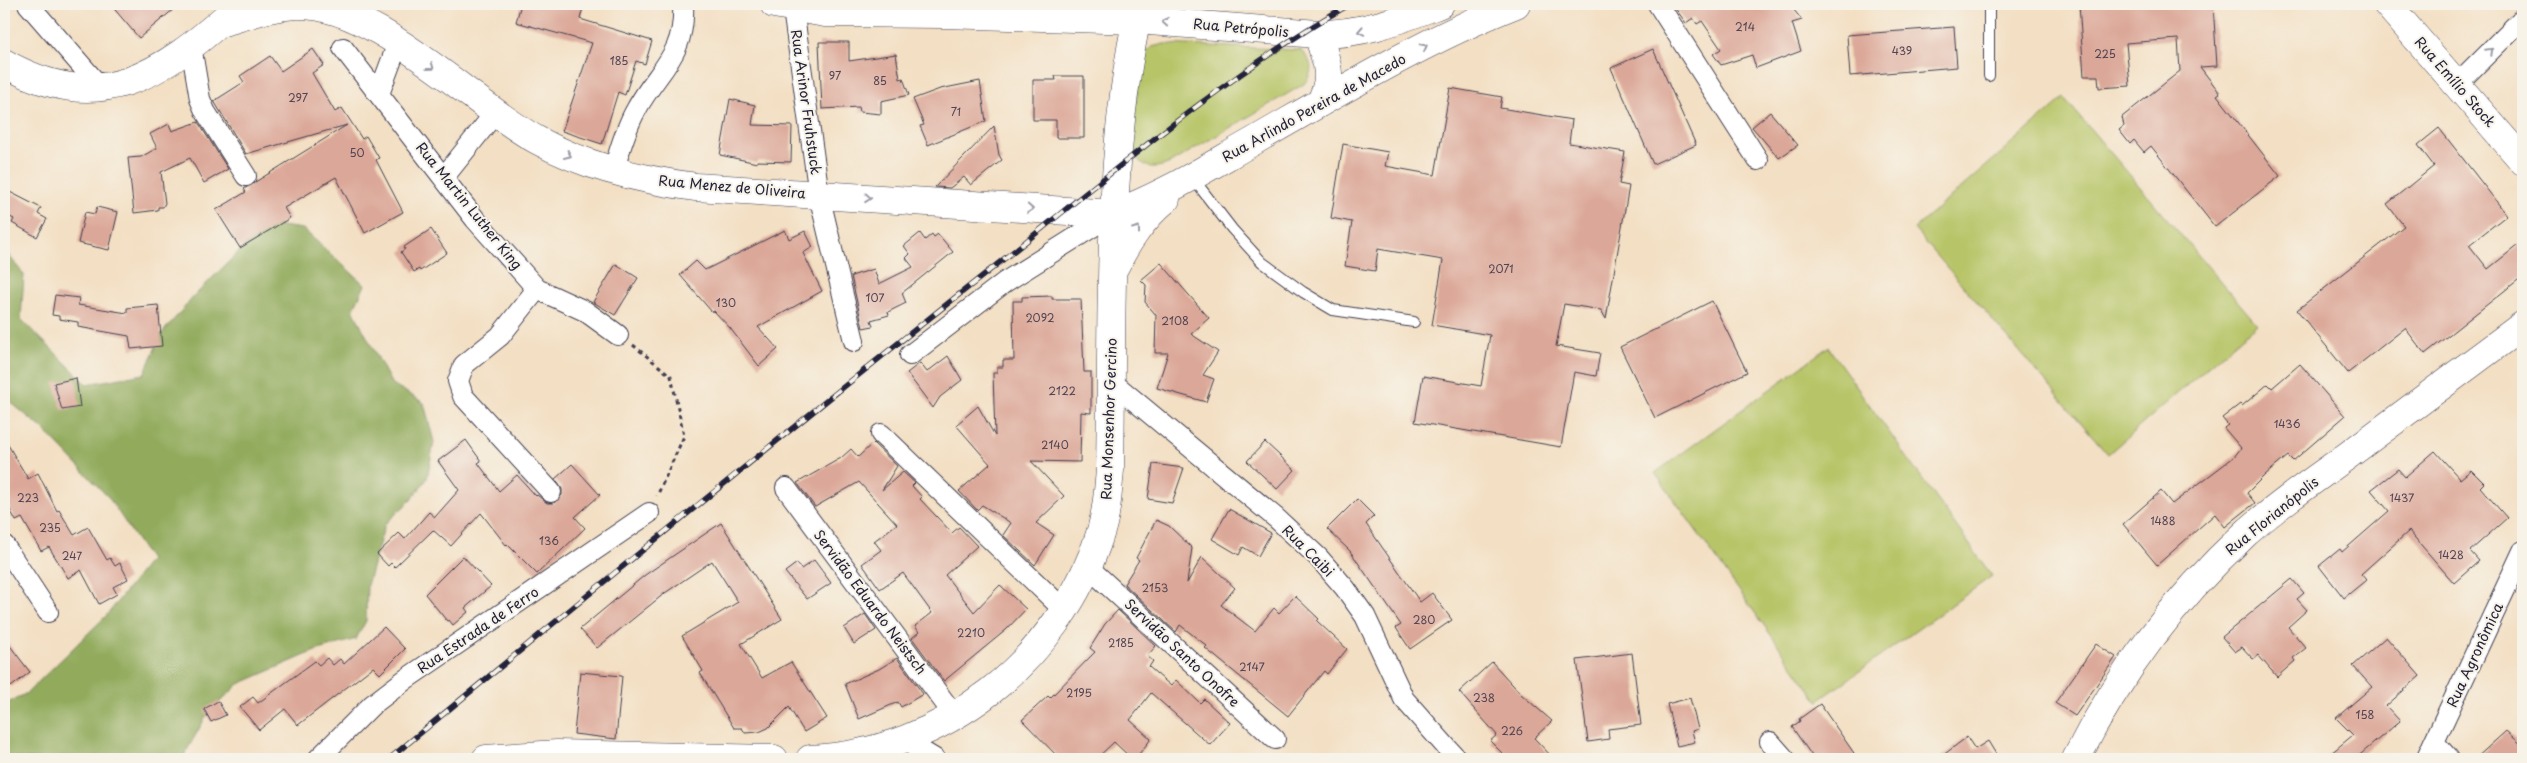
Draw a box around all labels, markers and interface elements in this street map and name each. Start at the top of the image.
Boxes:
street label: Rua Petrópolis [1192,13,1290,42]
one-way arrow [1161,17,1169,28]
house number: 214 [1735,18,1755,35]
one-way arrow [1357,25,1366,36]
street label: Rua Arinor Fruhstuck [786,28,827,176]
street label: Rua Emílio Stock [2410,32,2501,132]
house number: 439 [1892,42,1912,59]
one-way arrow [1419,43,1428,53]
house number: 225 [2094,45,2116,62]
street label: Rua Arlindo Pereira de Macedo [1218,48,1410,167]
one-way arrow [2484,48,2493,57]
house number: 185 [610,52,628,69]
one-way arrow [426,61,435,70]
house number: 97 [829,67,841,84]
house number: 85 [873,72,887,89]
house number: 297 [288,89,308,106]
house number: 71 [951,103,961,120]
street label: Rua Martin Luther King [411,137,528,274]
house number: 50 [349,144,365,161]
one-way arrow [563,148,572,159]
street label: Rua Menez de Oliveira [658,170,807,203]
one-way arrow [864,192,872,203]
one-way arrow [1026,203,1034,214]
one-way arrow [1131,225,1140,235]
house number: 2071 [1488,260,1514,277]
house number: 107 [866,289,884,306]
house number: 130 [716,294,736,311]
house number: 2092 [1025,309,1055,326]
house number: 2108 [1161,312,1189,329]
street label: Rua Monsenhor Gercino [1095,337,1122,500]
house number: 2122 [1048,382,1076,399]
house number: 1436 [2274,415,2301,432]
house number: 2140 [1041,436,1069,453]
street label: Rua Florianópolis [2220,471,2323,560]
house number: 223 [17,489,39,506]
house number: 1437 [2390,489,2414,506]
house number: 1488 [2150,512,2176,529]
house number: 235 [39,519,61,536]
street label: Rua Caibi [1278,520,1339,581]
street label: Servidão Eduardo Neistsch [809,525,932,678]
house number: 136 [539,532,559,549]
house number: 1428 [2438,546,2464,563]
house number: 247 [62,547,82,564]
house number: 2153 [1142,579,1168,596]
street label: Rua Estrada de Ferro [413,581,543,678]
street label: Servidão Santo Onofre [1120,594,1245,712]
street label: Rua Agronômica [2441,599,2508,711]
house number: 280 [1413,611,1435,628]
house number: 2210 [957,624,985,641]
house number: 2185 [1108,634,1134,651]
house number: 2147 [1239,658,1265,675]
house number: 2195 [1066,684,1092,701]
house number: 238 [1473,689,1495,706]
house number: 158 [2356,706,2375,723]
house number: 226 [1501,722,1523,739]

